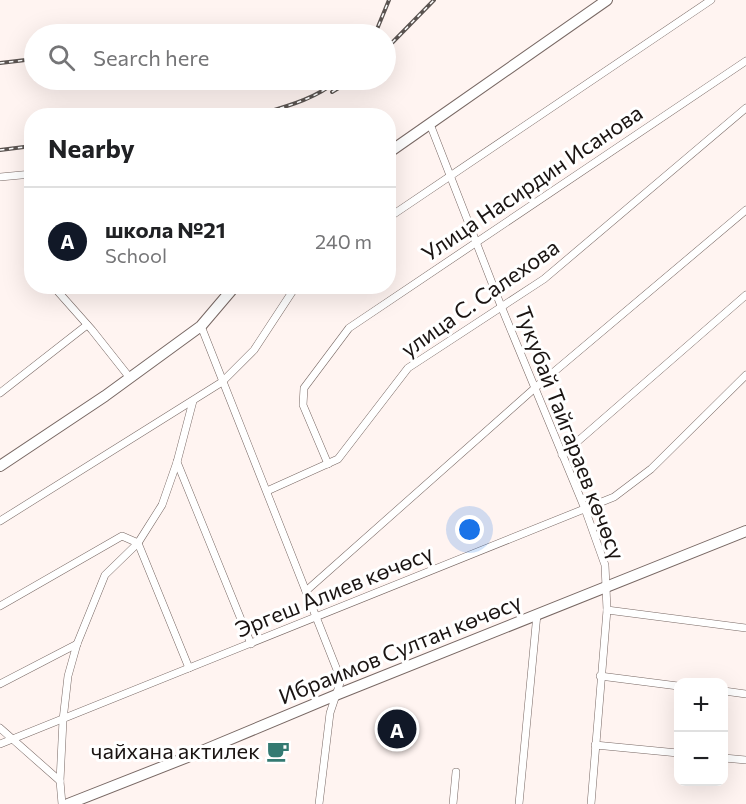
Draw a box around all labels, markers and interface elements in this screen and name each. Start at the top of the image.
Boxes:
search box [24,24,396,90]
icon: search [45,41,78,74]
text: Search here [93,44,209,71]
street label: Улица Насирдин Исанова [416,99,647,267]
text: Nearby [48,132,135,163]
text: школа №21 [105,216,226,243]
text: A [60,229,75,253]
text: 240 m [315,229,372,253]
street label: улица С. Салехова [395,233,564,362]
text: School [105,243,167,267]
street label: Тукубай Тайгараев көчөсү [510,302,631,563]
your location [455,515,484,544]
street label: Эргеш Алиев көчөсү [231,539,437,643]
street label: Ибраимов Султан көчөсү [275,587,525,710]
map controls [674,678,728,786]
button: + [674,678,728,732]
pin: A [378,706,416,752]
button: − [674,732,728,786]
place label: чайхана актилек [91,737,260,764]
cafe icon: чайхана актилек [265,738,291,764]

